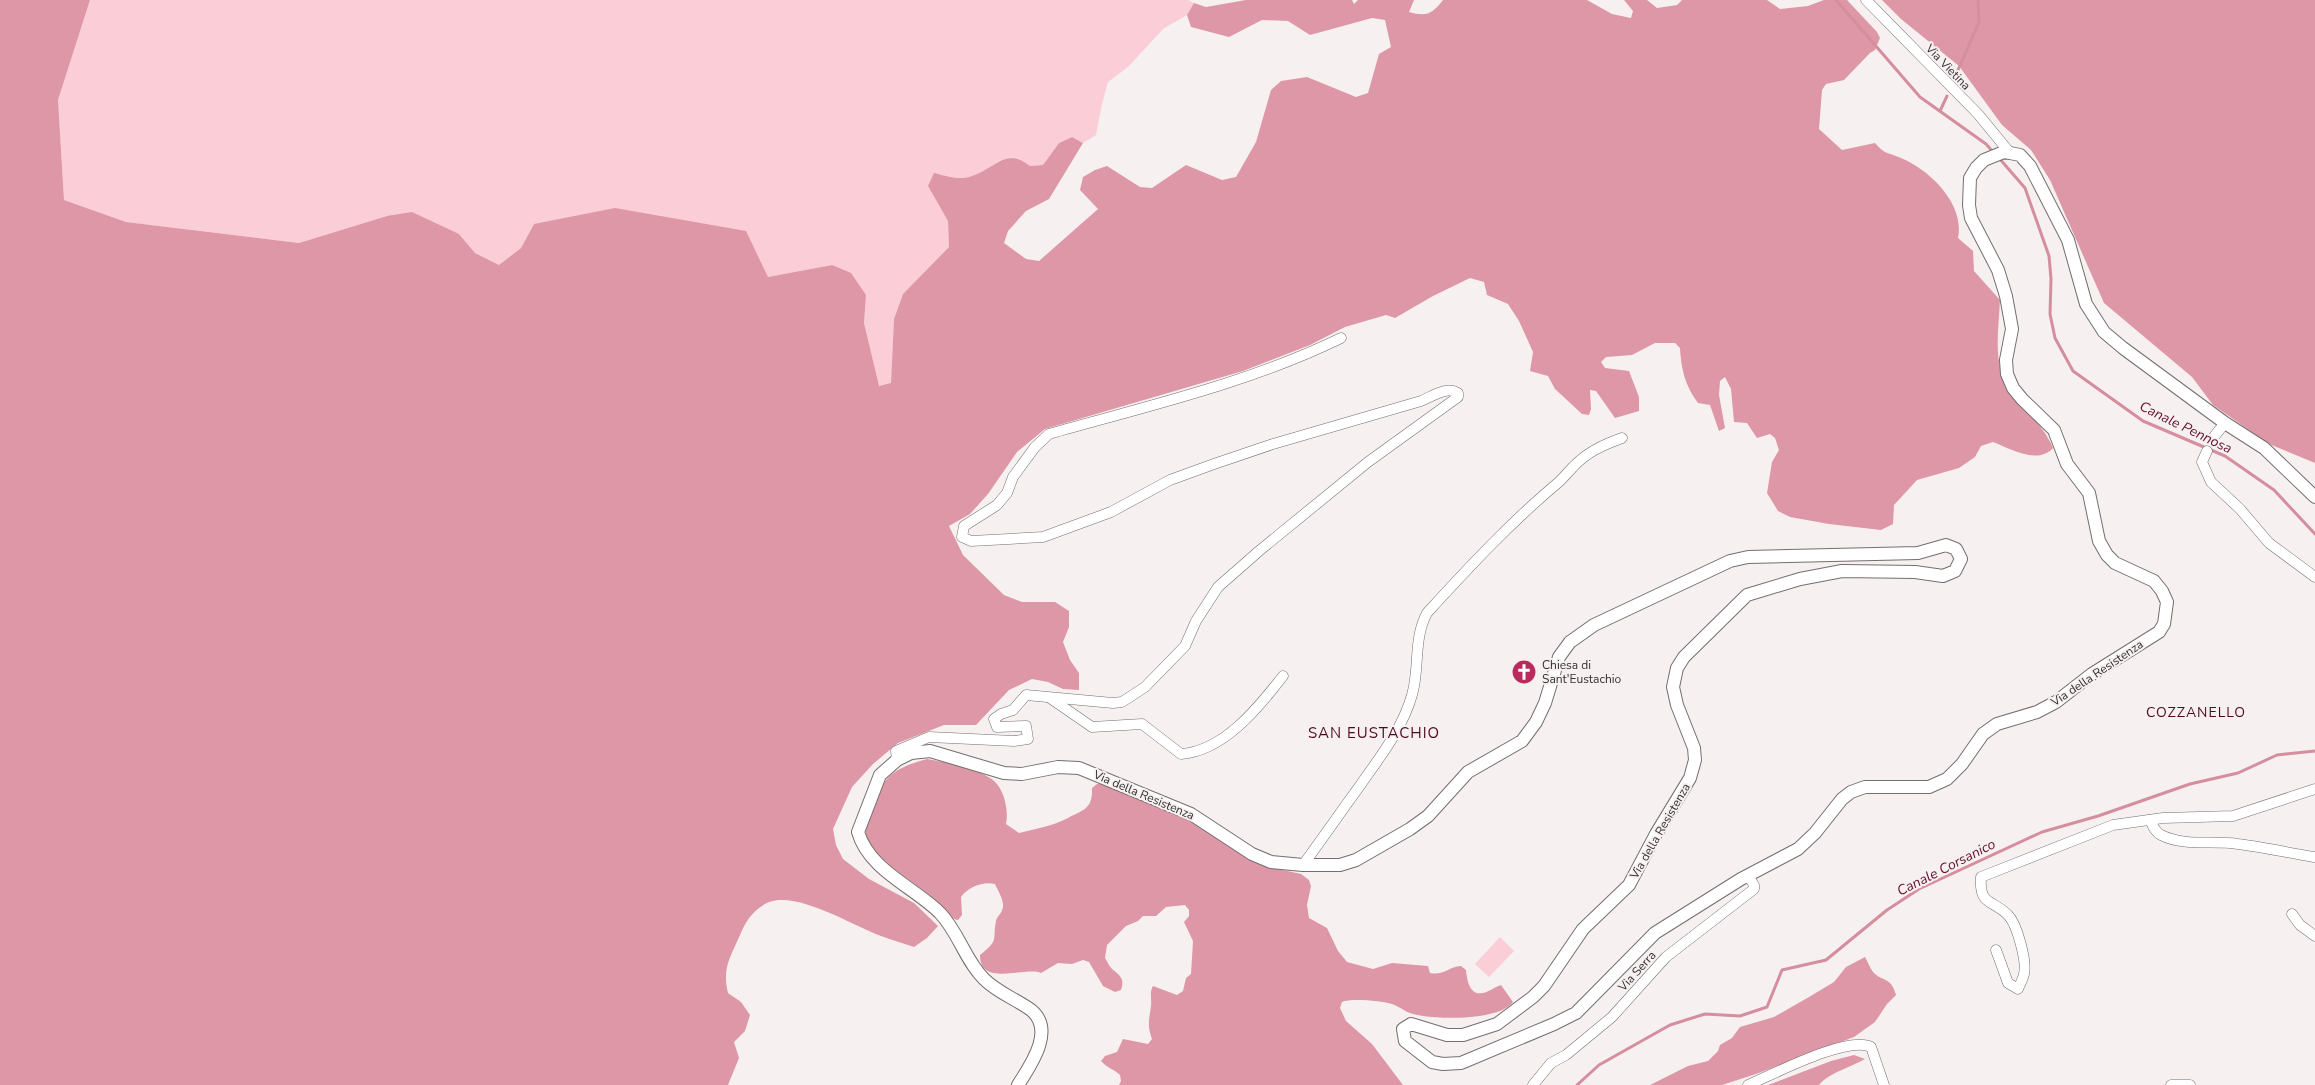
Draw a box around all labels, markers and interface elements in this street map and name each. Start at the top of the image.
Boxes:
street label: Via Vietina [1921,40,1974,93]
water label: Canale Pennosa [2136,397,2235,458]
street label: Via della Resistenza [2047,636,2146,710]
place label: Chiesa di Sant'Eustachio [1542,657,1622,687]
church icon: Chiesa di Sant'Eustachio [1511,659,1537,685]
district label: COZZANELLO [2146,703,2246,722]
district label: SAN EUSTACHIO [1308,723,1440,743]
street label: Via della Resistenza [1090,766,1197,823]
street label: Via della Resistenza [1626,780,1694,883]
water label: Canale Corsanico [1894,834,1999,900]
street label: Via Serra [1614,947,1659,995]

